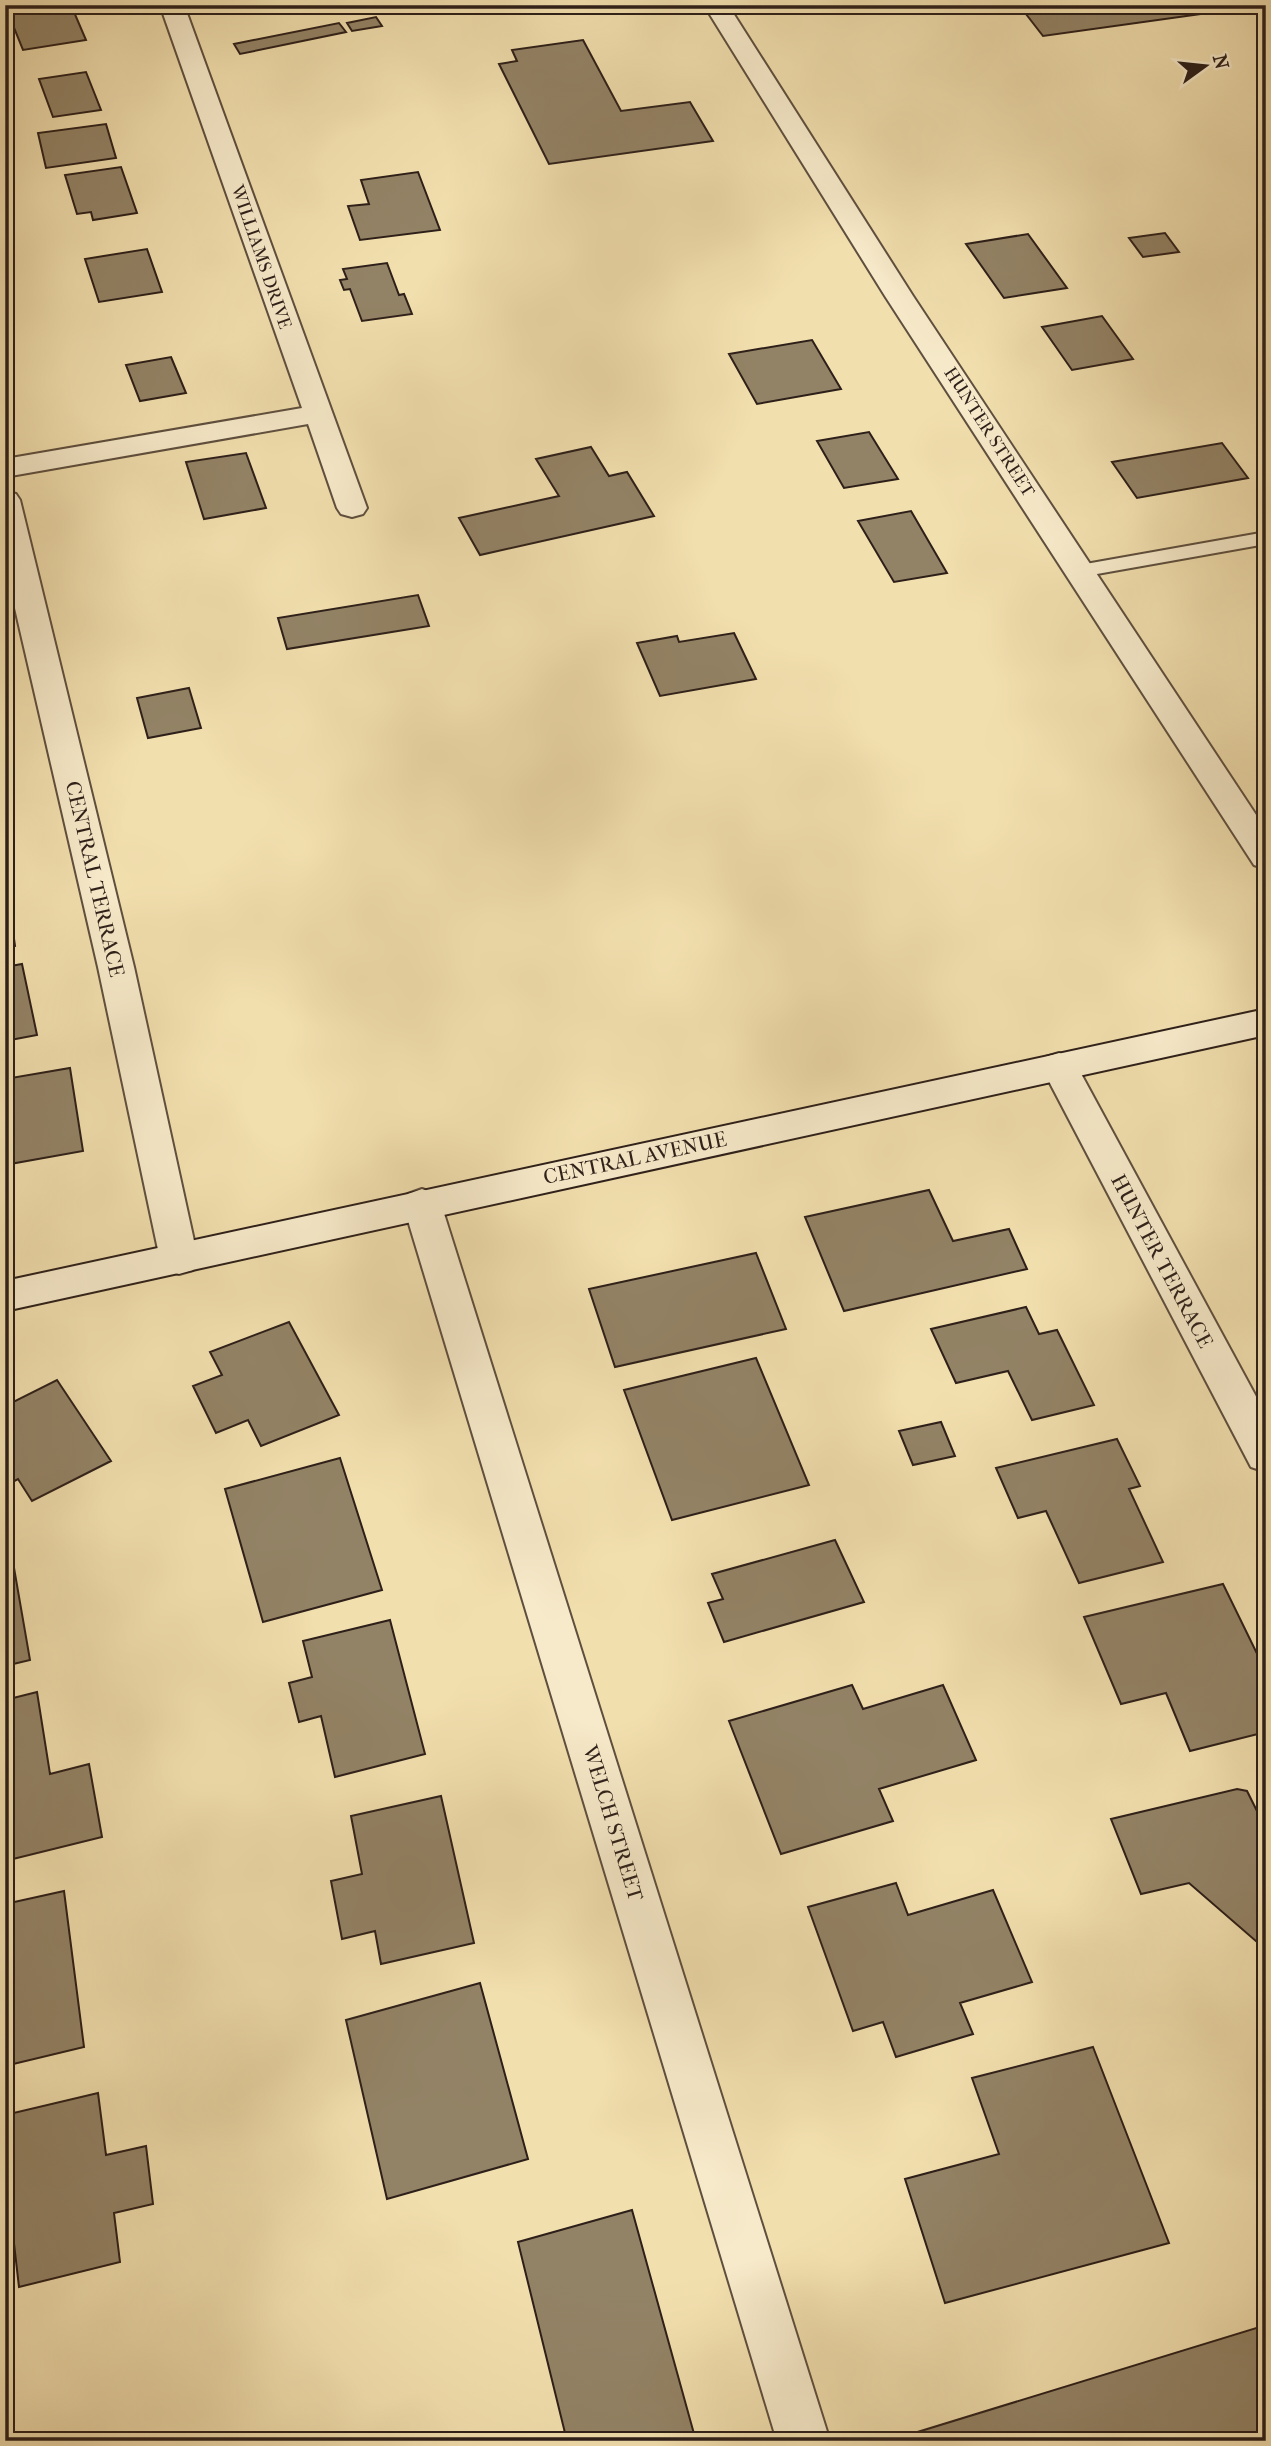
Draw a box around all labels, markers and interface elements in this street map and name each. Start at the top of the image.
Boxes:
north arrow [1170,32,1240,102]
text: N [1208,52,1233,72]
street label: WILLIAMS DRIVE [226,181,296,332]
street label: HUNTER STREET [939,363,1039,502]
street label: CENTRAL TERRACE [61,779,129,980]
street label: CENTRAL AVENUE [541,1127,729,1189]
street label: HUNTER TERRACE [1106,1170,1218,1352]
street label: WELCH STREET [578,1741,648,1904]

